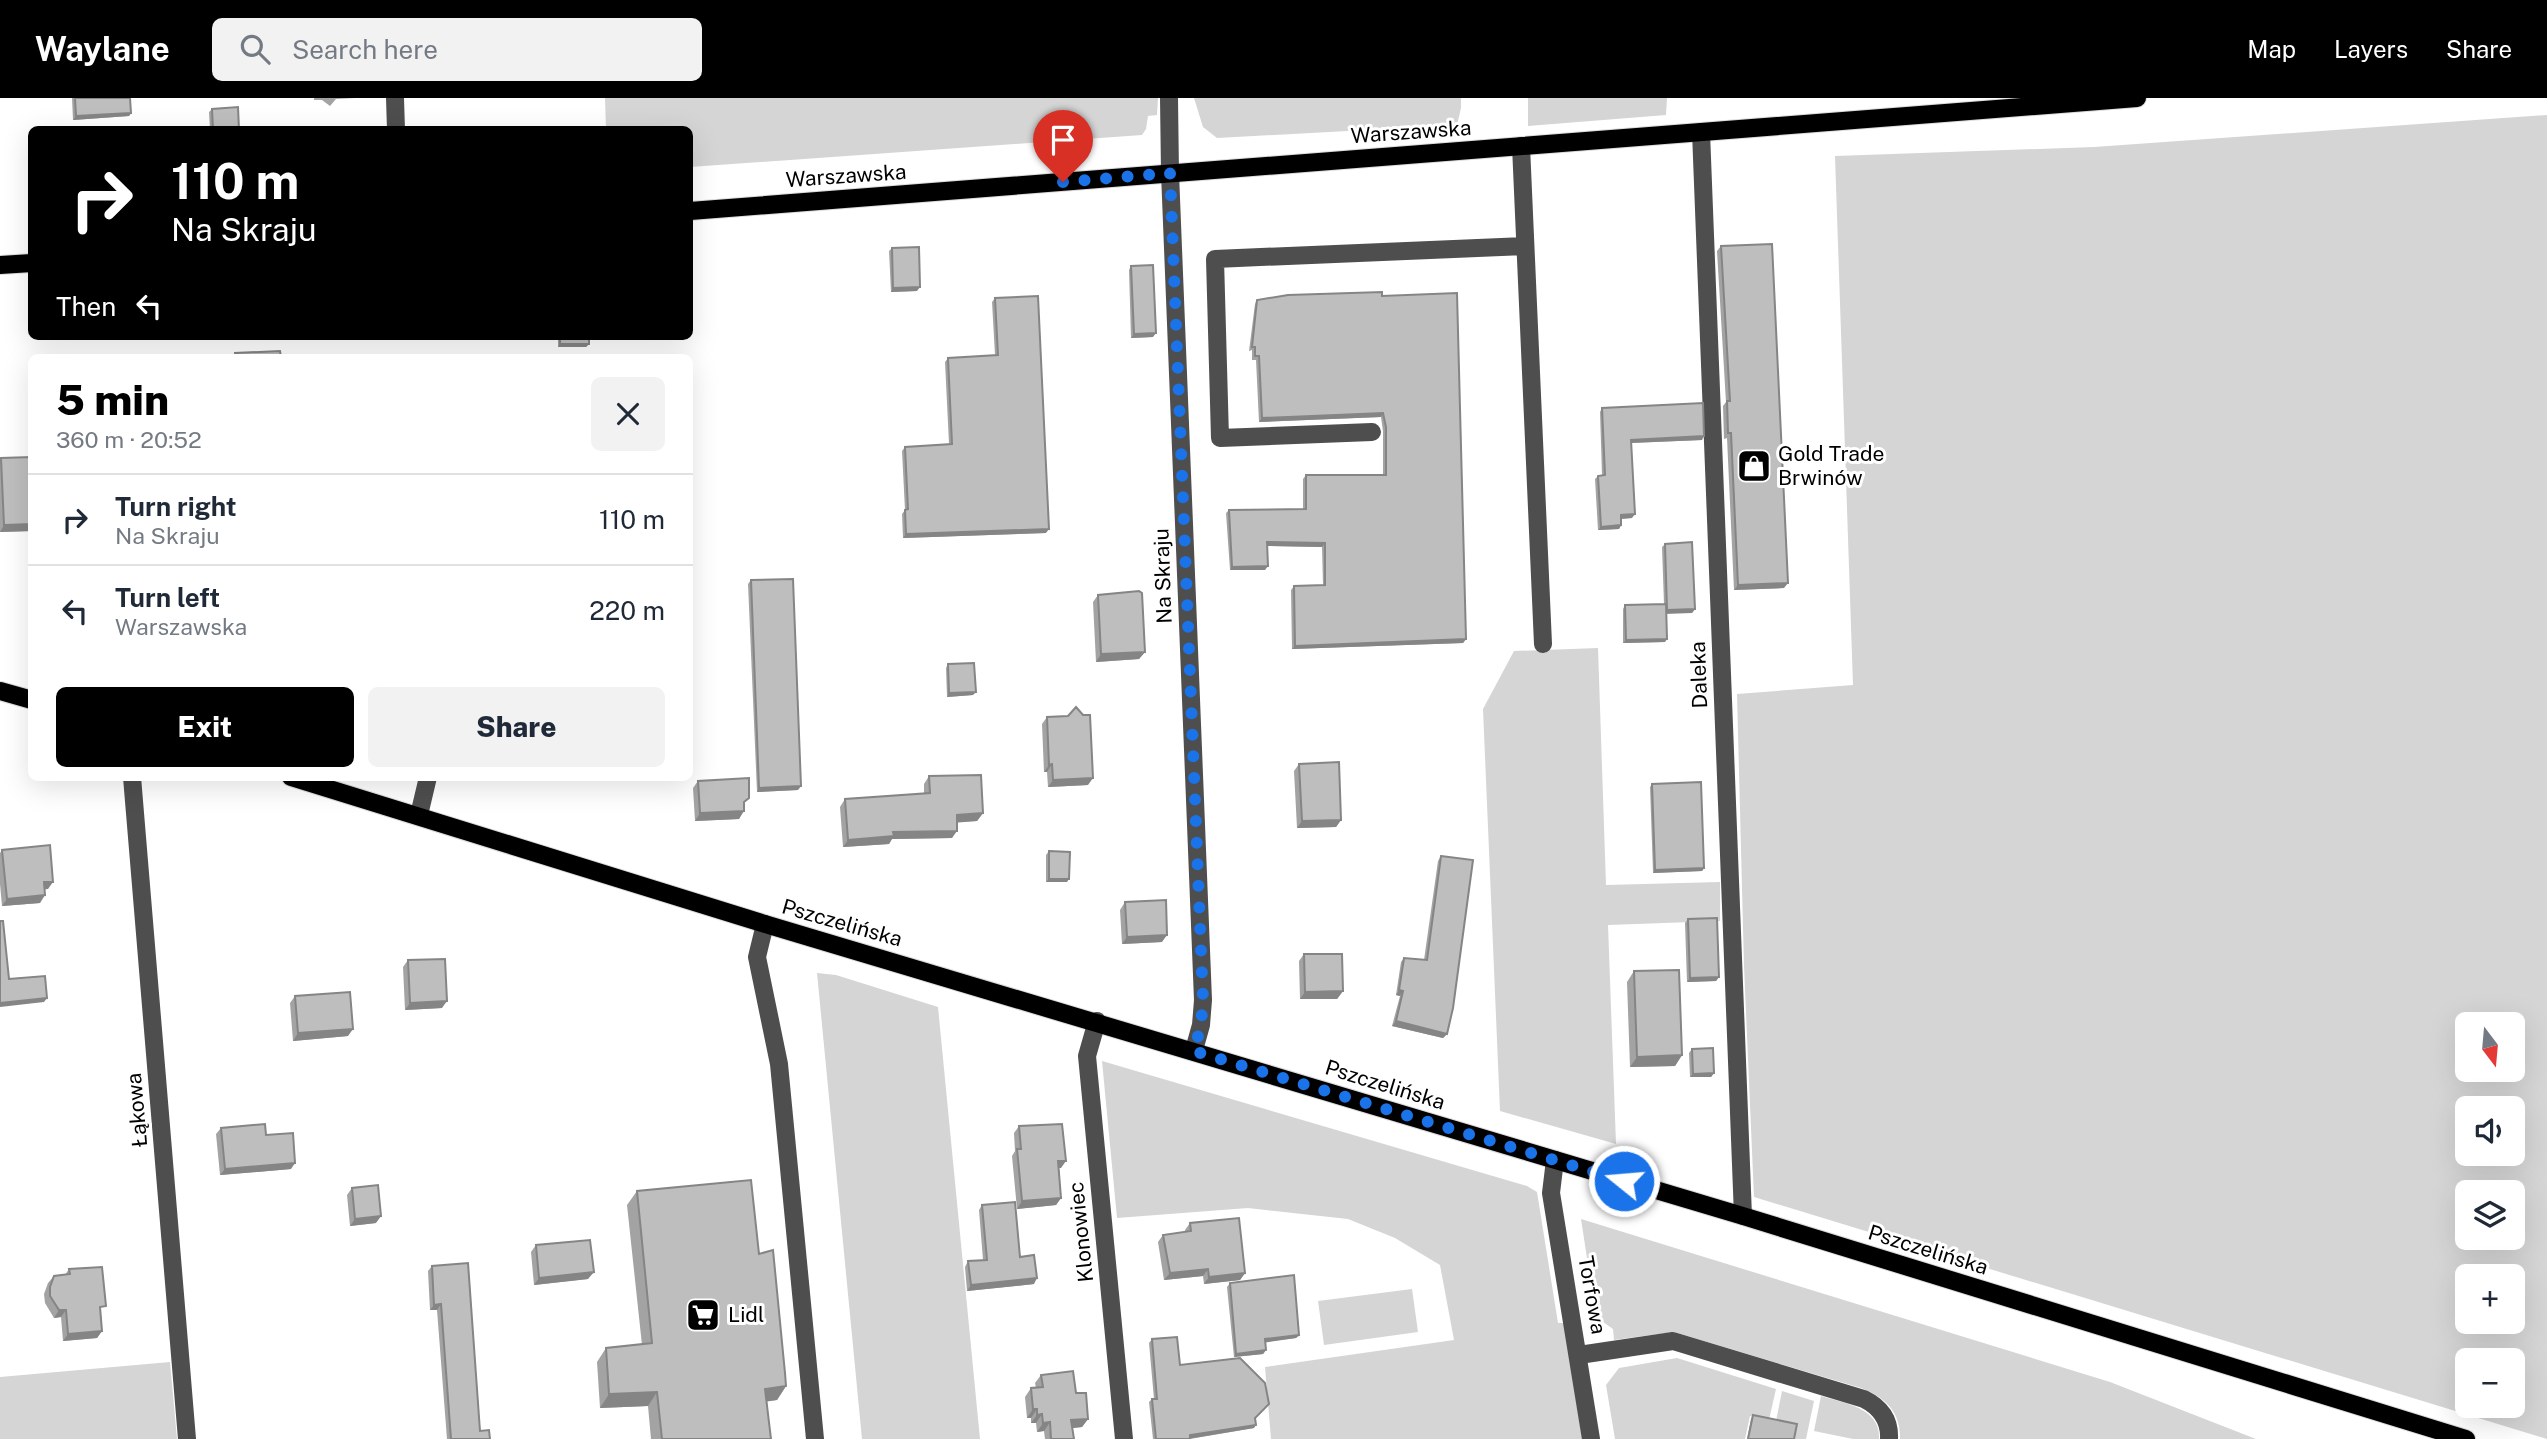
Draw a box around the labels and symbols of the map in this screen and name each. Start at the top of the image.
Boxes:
pin [1033,110,1093,182]
street label: Warszawska [1350,115,1472,148]
street label: Warszawska [785,159,907,192]
place label: Gold Trade Brwinów [1778,441,1884,490]
shop icon: Gold Trade Brwinów [1735,447,1773,485]
street label: Na Skraju [1148,528,1177,624]
street label: Daleka [1685,641,1712,709]
street label: Pszczelińska [779,893,905,952]
north arrow [2455,1012,2525,1082]
street label: Pszczelińska [1322,1054,1448,1115]
street label: Łąkowa [121,1072,152,1148]
position arrow [1587,1144,1661,1218]
street label: Klonowiec [1063,1181,1098,1283]
street label: Pszczelińska [1865,1219,1991,1280]
street label: Torfowa [1573,1254,1612,1336]
supermarket icon: Lidl [684,1296,722,1334]
place label: Lidl [728,1302,764,1327]

